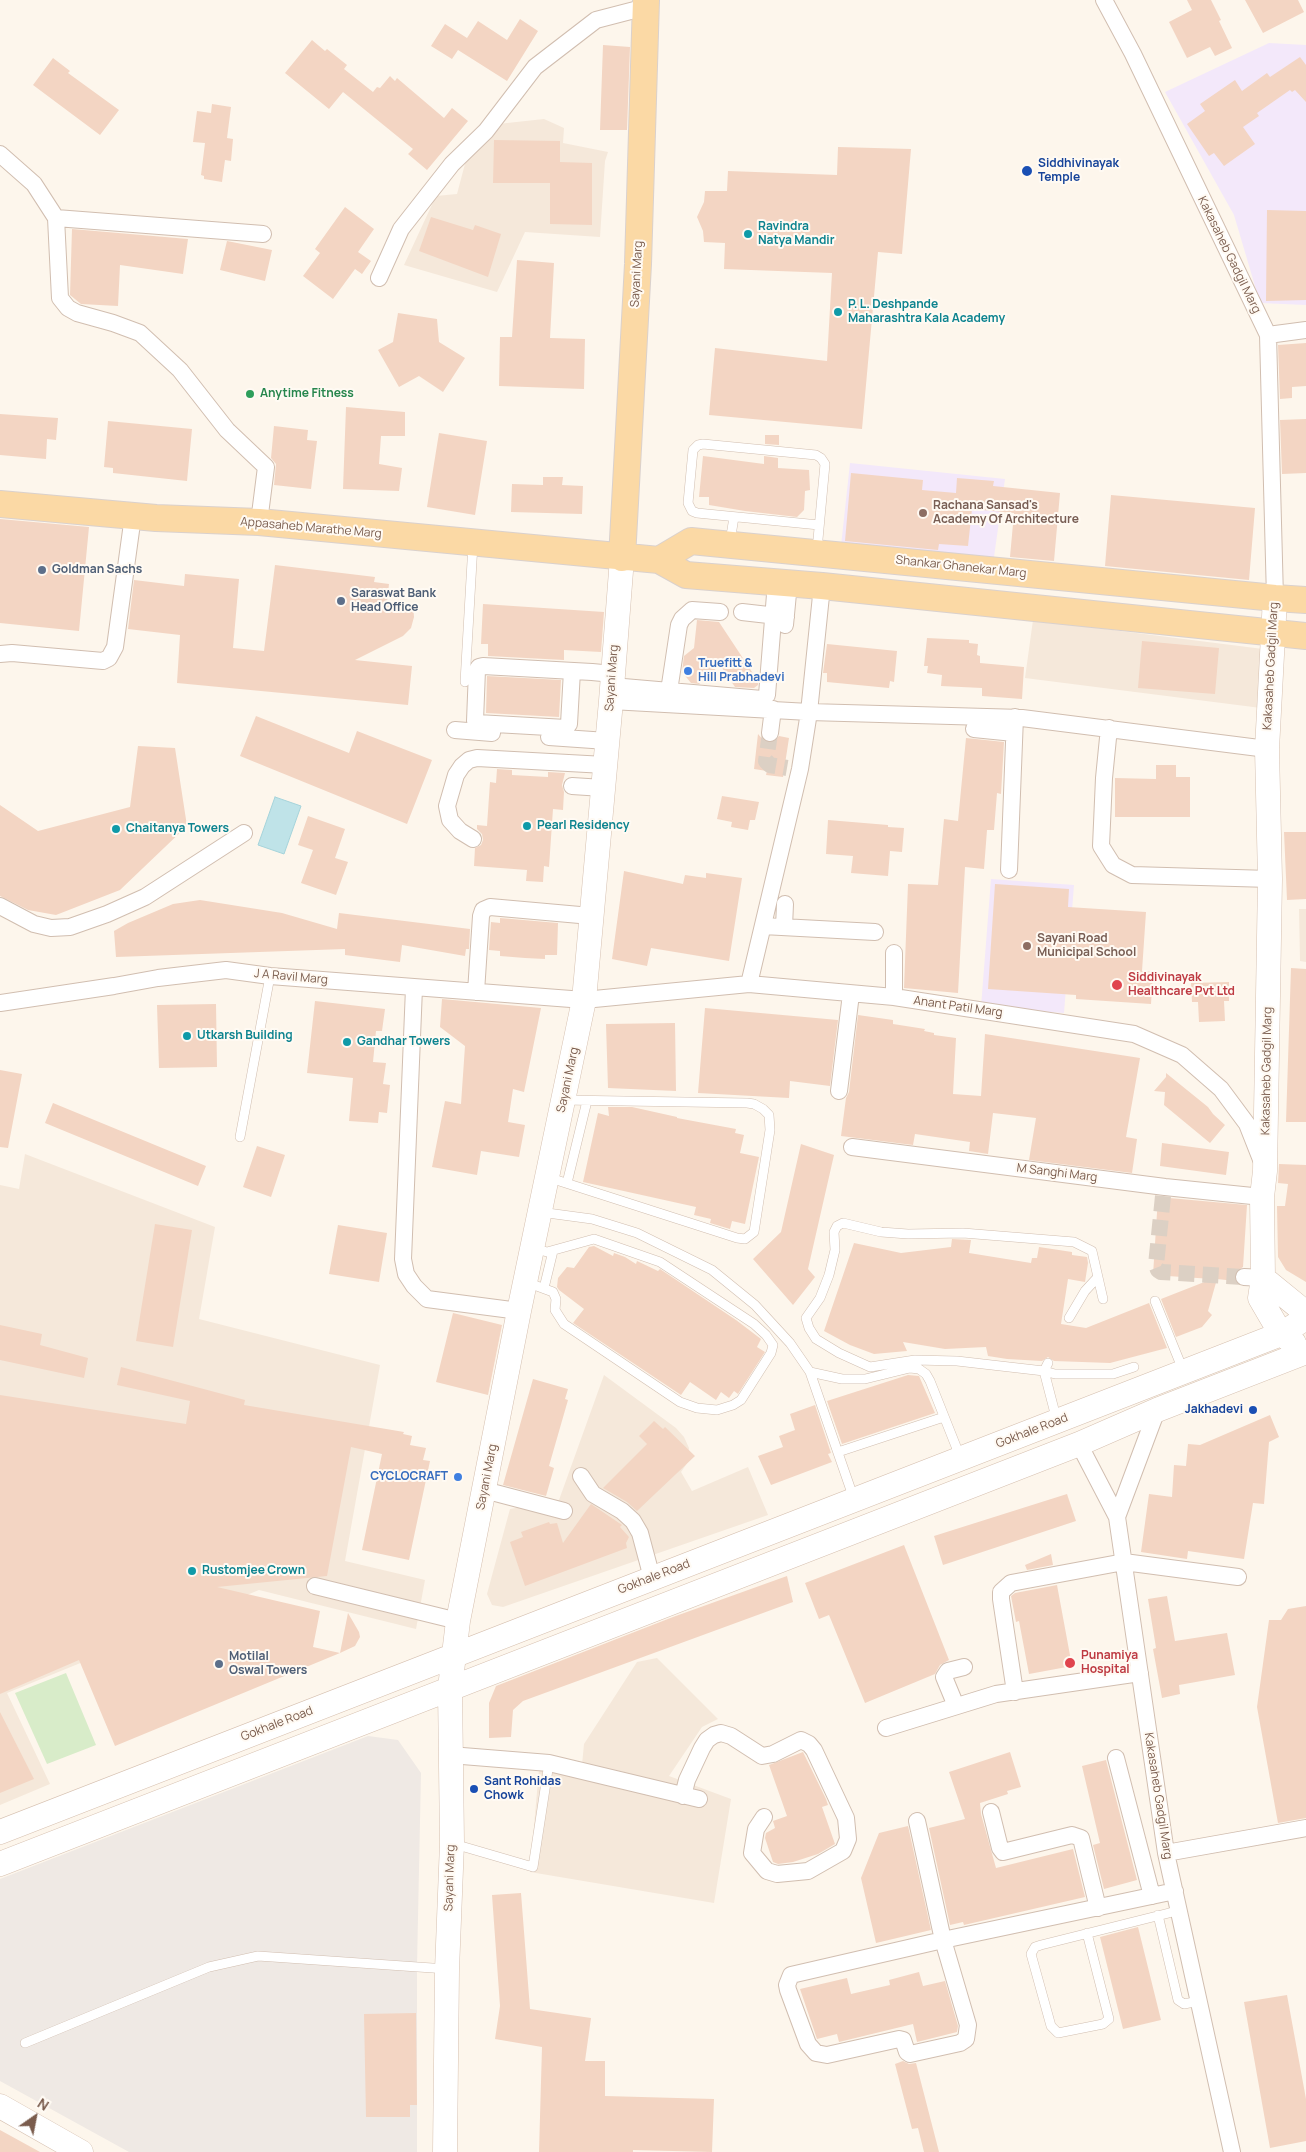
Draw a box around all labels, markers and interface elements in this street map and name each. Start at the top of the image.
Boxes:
place label: Siddhivinayak Temple [1038,157,1119,185]
marker: Siddhivinayak Temple [1020,164,1034,178]
street label: Kakasaheb Gadgil Marg [1194,194,1264,316]
place label: Ravindra Natya Mandir [758,220,834,248]
marker: Ravindra Natya Mandir [742,228,754,240]
street label: Sayani Marg [628,240,646,308]
place label: P. L. Deshpande Maharashtra Kala Academy [848,298,1005,326]
marker: P. L. Deshpande Maharashtra Kala Academy [832,306,844,318]
place label: Anytime Fitness [260,387,354,401]
marker: Anytime Fitness [244,388,256,400]
place label: Rachana Sansad's Academy Of Architecture [933,499,1079,527]
marker: Rachana Sansad's Academy Of Architecture [917,507,929,519]
street label: Appasaheb Marathe Marg [240,515,382,541]
street label: Shankar Ghanekar Marg [895,553,1027,581]
place label: Goldman Sachs [52,563,142,577]
marker: Goldman Sachs [36,564,48,576]
place label: Saraswat Bank Head Office [351,587,436,615]
marker: Saraswat Bank Head Office [335,595,347,607]
street label: Kakasaheb Gadgil Marg [1260,602,1282,730]
street label: Sayani Marg [602,644,622,712]
place label: Truefitt & Hill Prabhadevi [698,657,785,685]
marker: Truefitt & Hill Prabhadevi [682,665,694,677]
place label: Pearl Residency [537,819,629,833]
marker: Pearl Residency [521,820,533,832]
place label: Chaitanya Towers [126,822,229,836]
marker: Chaitanya Towers [110,823,122,835]
place label: Sayani Road Municipal School [1037,932,1136,960]
marker: Sayani Road Municipal School [1021,940,1033,952]
street label: J A Ravil Marg [254,967,328,987]
place label: Siddivinayak Healthcare Pvt Ltd [1128,971,1235,999]
marker: Siddivinayak Healthcare Pvt Ltd [1110,978,1124,992]
street label: Anant Patil Marg [912,994,1004,1020]
street label: Kakasaheb Gadgil Marg [1259,1007,1275,1135]
place label: Utkarsh Building [197,1029,293,1043]
marker: Utkarsh Building [181,1030,193,1042]
place label: Gandhar Towers [357,1035,450,1049]
marker: Gandhar Towers [341,1036,353,1048]
street label: Sayani Marg [554,1046,582,1114]
street label: M Sanghi Marg [1016,1161,1098,1185]
place label: Jakhadevi [1185,1403,1243,1417]
marker: Jakhadevi [1247,1404,1259,1416]
street label: Gokhale Road [994,1411,1070,1451]
street label: Sayani Marg [474,1443,500,1511]
place label: CYCLOCRAFT [370,1470,448,1484]
marker: CYCLOCRAFT [452,1471,464,1483]
street label: Gokhale Road [616,1557,692,1597]
place label: Rustomjee Crown [202,1564,305,1578]
marker: Rustomjee Crown [186,1565,198,1577]
place label: Punamiya Hospital [1081,1649,1138,1677]
place label: Motilal Oswal Towers [229,1650,307,1678]
marker: Punamiya Hospital [1063,1656,1077,1670]
marker: Motilal Oswal Towers [213,1658,225,1670]
street label: Gokhale Road [239,1704,315,1744]
street label: Kakasaheb Gadgil Marg [1141,1732,1175,1860]
place label: Sant Rohidas Chowk [484,1775,561,1803]
marker: Sant Rohidas Chowk [468,1783,480,1795]
street label: Sayani Marg [442,1844,458,1912]
north arrow [10,2092,60,2142]
text: N [34,2093,53,2115]

